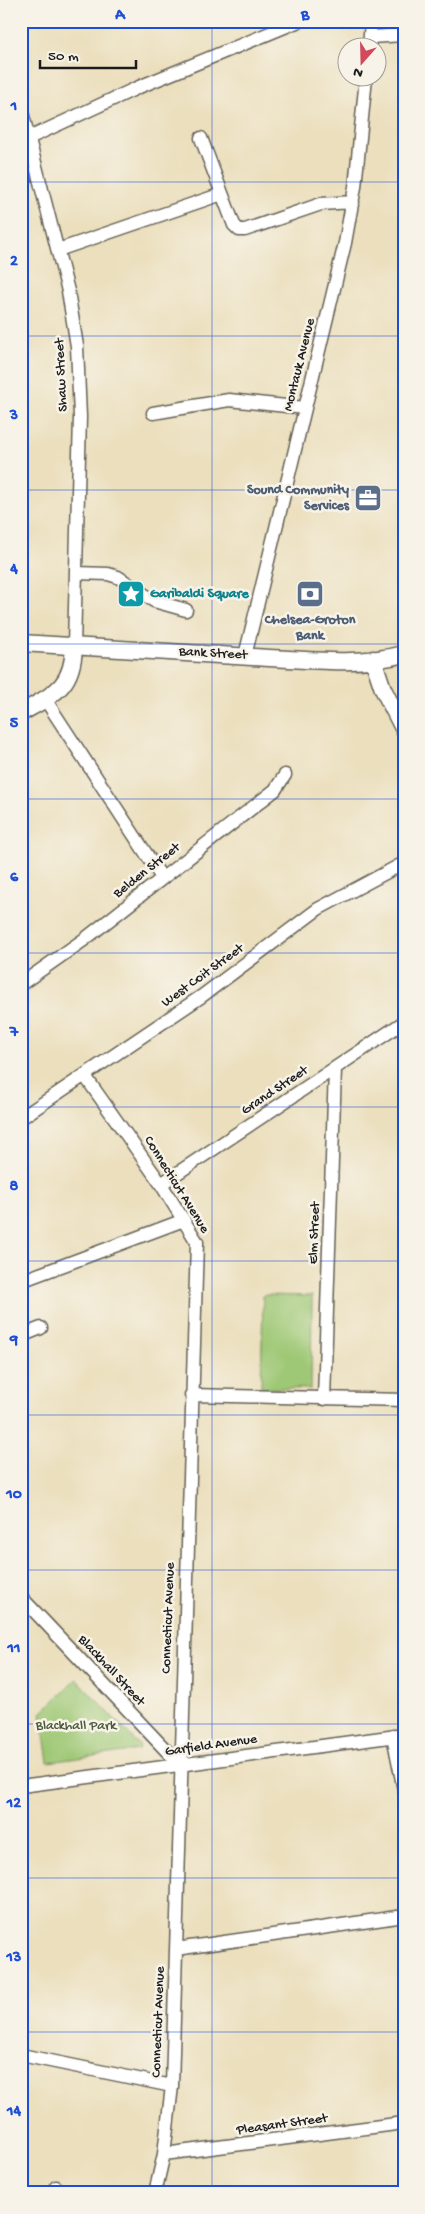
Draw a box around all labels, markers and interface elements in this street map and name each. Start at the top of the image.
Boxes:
text: A [114,7,126,26]
text: B [300,7,310,26]
scale bar [40,38,136,70]
north arrow [338,38,388,88]
text: 50 m [48,48,79,66]
text: N [351,62,366,81]
text: 1 [10,98,17,117]
text: 2 [10,253,18,272]
street label: Montauk Avenue [280,316,320,413]
street label: Shaw Street [52,337,72,412]
text: 3 [9,407,18,426]
place label: Sound Community Services [247,482,350,515]
office icon: Sound Community Services [353,483,383,513]
text: 4 [9,561,18,580]
place icon: Garibaldi Square [116,579,146,609]
bank icon: Chelsea-Groton Bank [295,579,325,609]
place label: Garibaldi Square [150,586,250,603]
place label: Chelsea-Groton Bank [264,612,356,645]
street label: Bank Street [177,644,249,664]
text: 5 [10,715,19,734]
street label: Belden Street [109,839,185,903]
text: 6 [10,869,19,888]
street label: West Coit Street [159,940,249,1012]
text: 7 [9,1024,19,1043]
street label: Grand Street [238,1062,313,1120]
street label: Connecticut Avenue [139,1133,213,1237]
text: 8 [10,1178,19,1197]
street label: Elm Street [305,1200,325,1264]
text: 9 [9,1332,18,1351]
text: 10 [5,1486,22,1505]
street label: Connecticut Avenue [159,1561,179,1674]
street label: Blackhall Street [73,1631,149,1711]
text: 11 [7,1640,20,1659]
park label: Blackhall Park [35,1718,118,1735]
street label: Garfield Avenue [164,1731,259,1761]
text: 12 [6,1795,21,1814]
text: 13 [6,1949,21,1968]
street label: Connecticut Avenue [149,1965,169,2078]
text: 14 [6,2103,21,2122]
street label: Pleasant Street [234,2110,330,2140]

